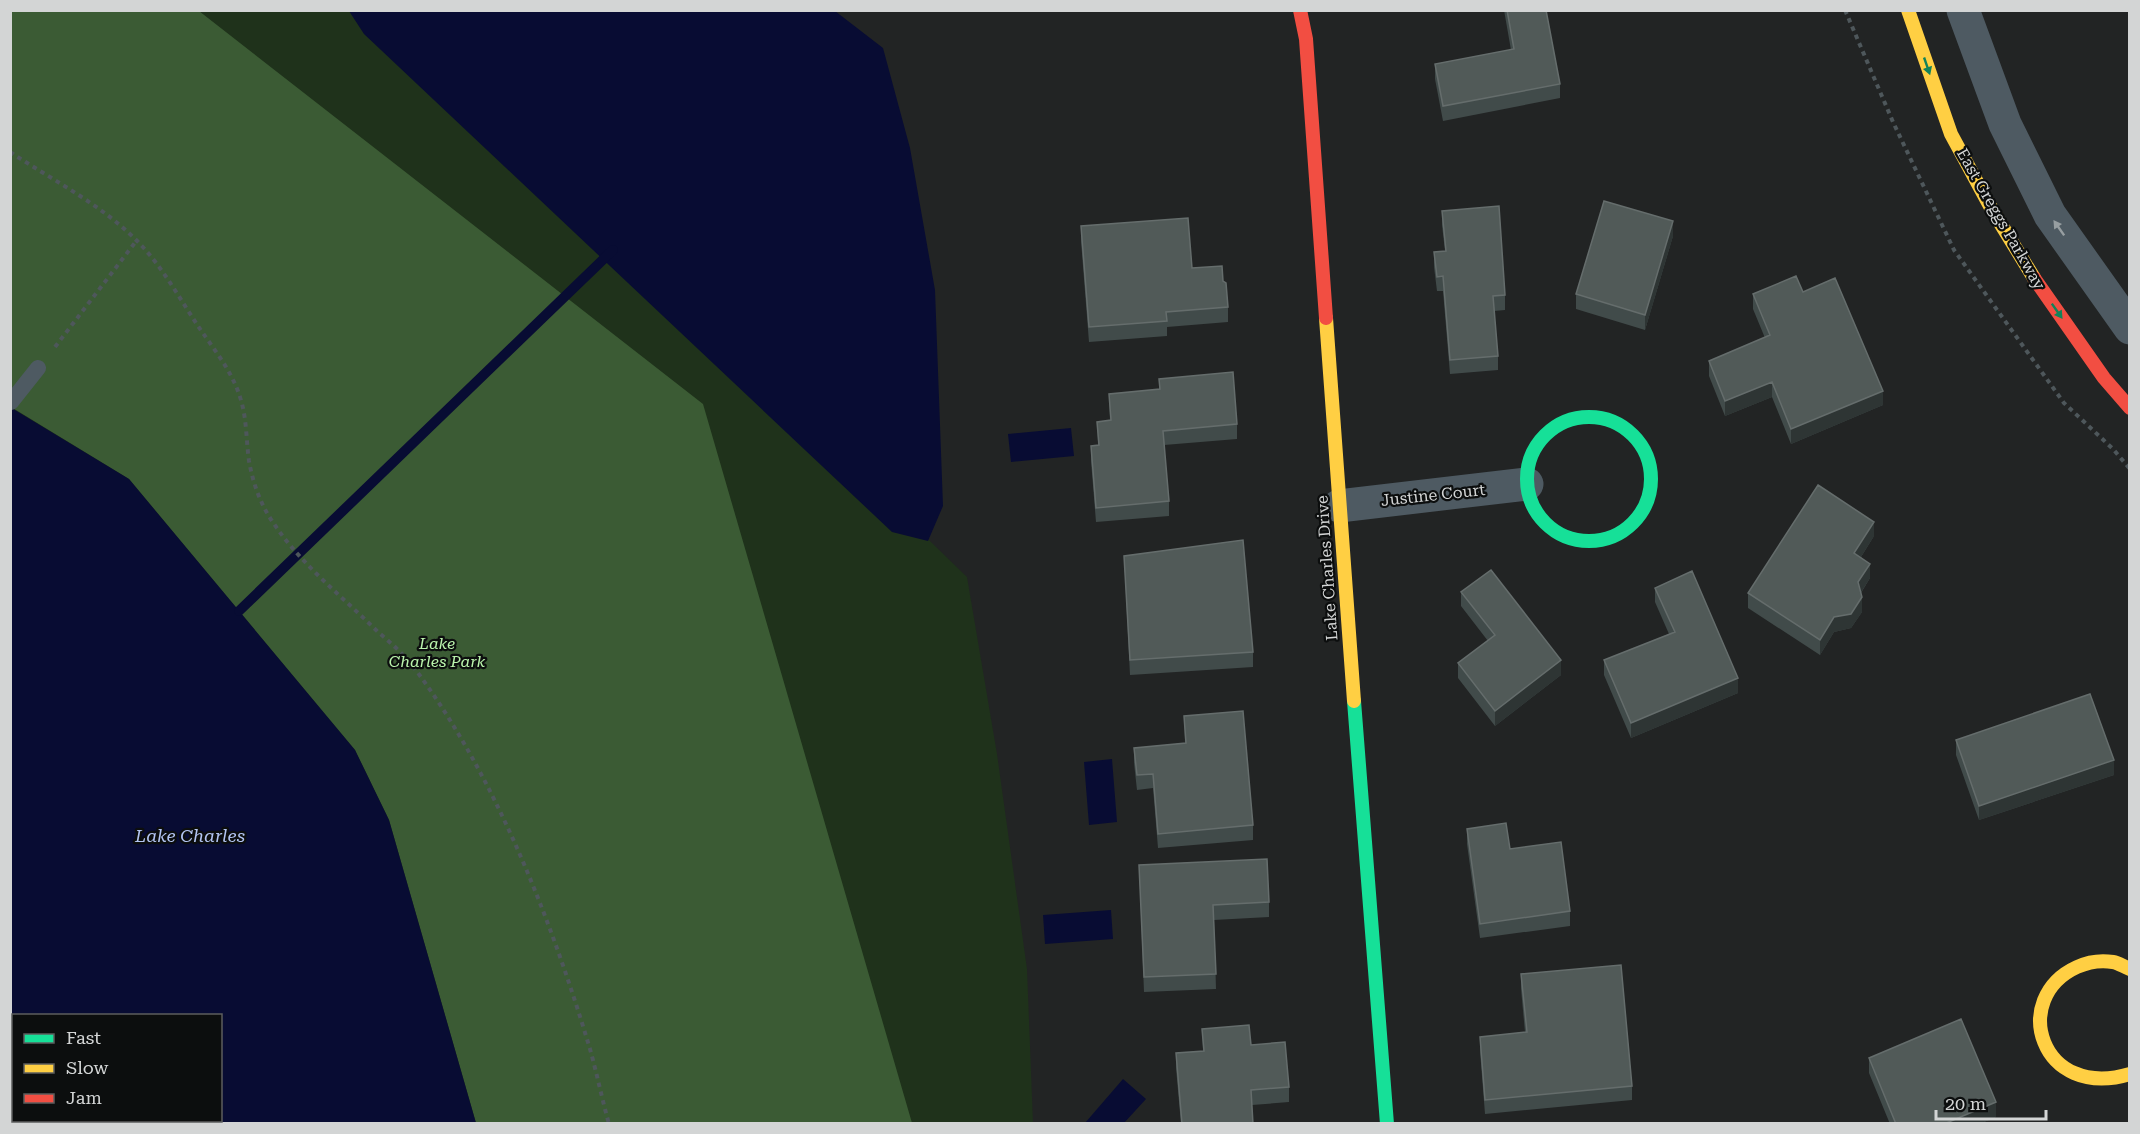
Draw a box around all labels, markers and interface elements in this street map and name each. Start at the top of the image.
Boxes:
one-way arrow [1923,57,1933,75]
street label: East Greggs Parkway [1953,145,2049,293]
one-way arrow [2053,221,2065,237]
one-way arrow [2051,303,2063,319]
street label: Justine Court [1380,480,1486,510]
street label: Lake Charles Drive [1312,495,1342,641]
park label: Lake Charles Park [389,634,485,671]
water label: Lake Charles [134,825,245,846]
legend [12,1014,222,1122]
text: Fast [66,1027,101,1048]
text: Slow [66,1057,108,1078]
scale bar [1936,1083,2046,1121]
text: Jam [66,1087,102,1108]
text: 20 m [1945,1093,1986,1114]

